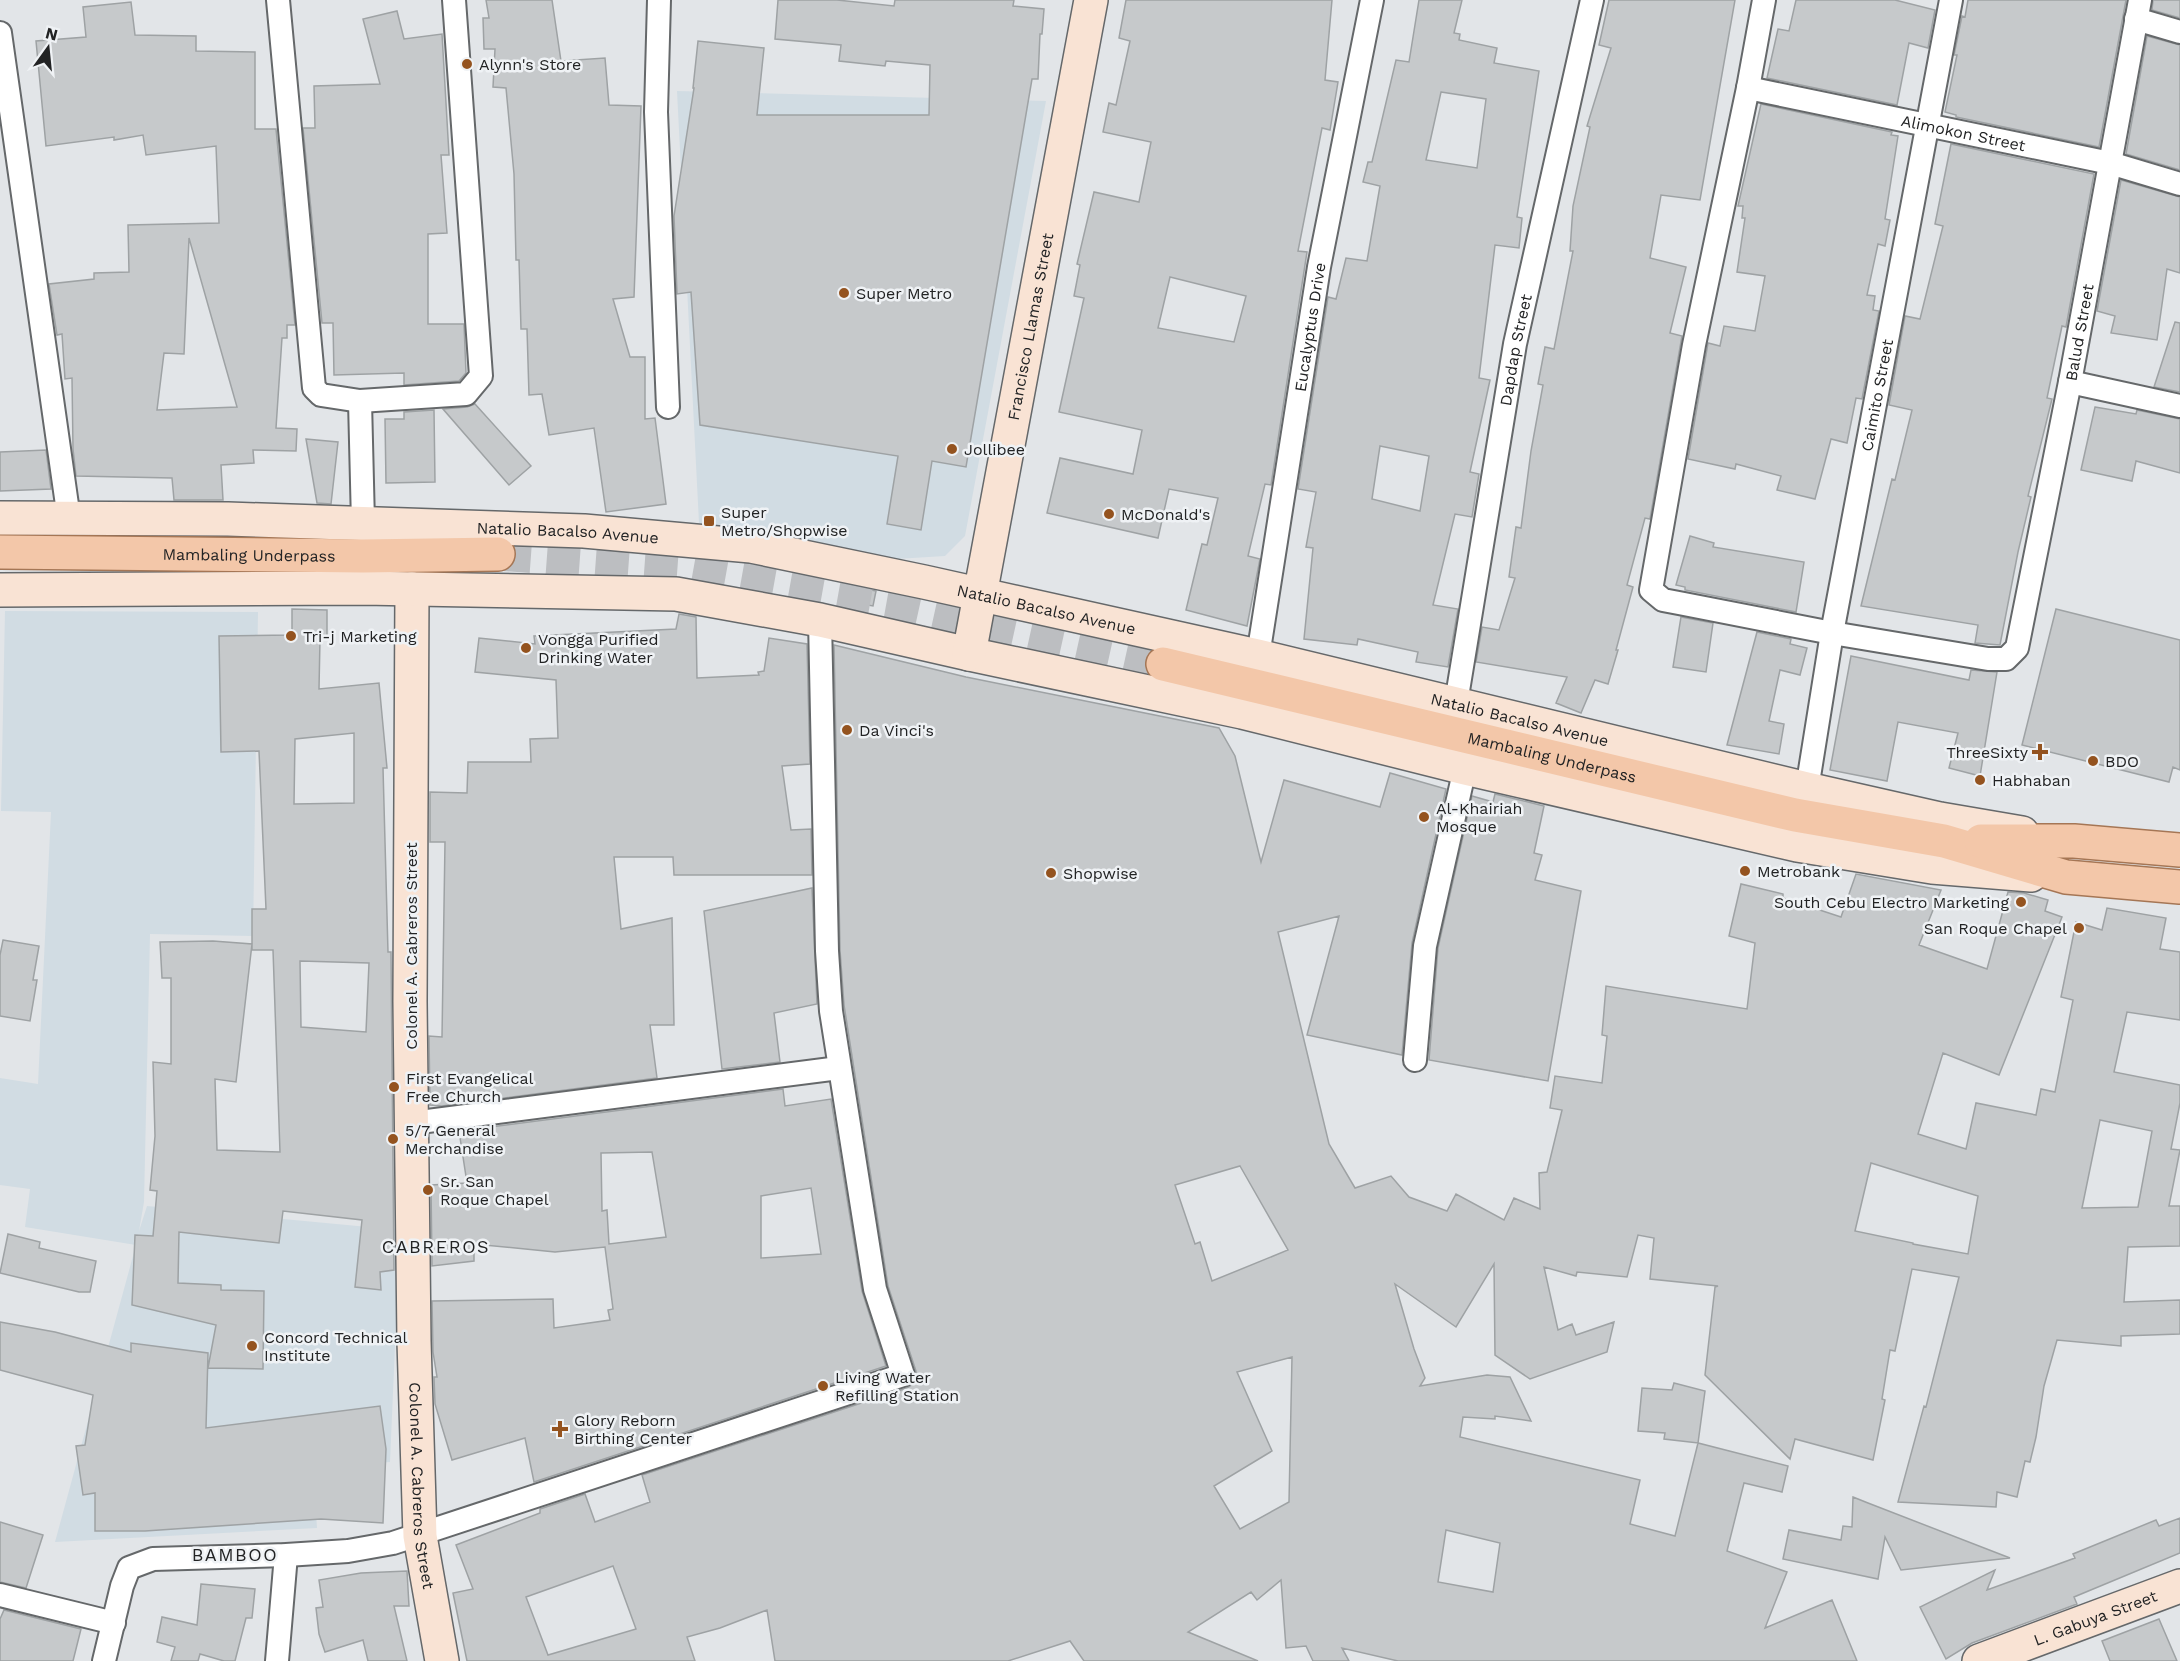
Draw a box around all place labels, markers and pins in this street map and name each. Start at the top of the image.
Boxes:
place label: Alynn's Store [479,55,581,74]
marker: Alynn's Store [460,57,474,71]
place label: Super Metro [856,284,952,303]
marker: Super Metro [837,286,851,300]
place label: Jollibee [964,440,1025,459]
marker: Jollibee [945,442,959,456]
place label: Super Metro/Shopwise [721,503,848,540]
place label: McDonald's [1121,505,1211,524]
marker: McDonald's [1102,507,1116,521]
marker: Super Metro/Shopwise [702,514,716,528]
place label: Tri-j Marketing [303,627,417,646]
marker: Tri-j Marketing [284,629,298,643]
place label: Vongga Purified Drinking Water [538,630,659,667]
marker: Vongga Purified Drinking Water [519,641,533,655]
place label: Da Vinci's [859,721,934,740]
marker: Da Vinci's [840,723,854,737]
place label: ThreeSixty [1946,743,2029,762]
marker: ThreeSixty [2033,745,2047,759]
place label: BDO [2105,752,2139,771]
marker: BDO [2086,754,2100,768]
place label: Habhaban [1992,771,2071,790]
marker: Habhaban [1973,773,1987,787]
place label: Al-Khairiah Mosque [1436,799,1522,836]
marker: Al-Khairiah Mosque [1417,810,1431,824]
place label: Metrobank [1757,862,1840,881]
place label: Shopwise [1063,864,1138,883]
marker: Metrobank [1738,864,1752,878]
marker: Shopwise [1044,866,1058,880]
place label: South Cebu Electro Marketing [1774,893,2009,912]
marker: South Cebu Electro Marketing [2014,895,2028,909]
place label: San Roque Chapel [1924,919,2067,938]
marker: San Roque Chapel [2072,921,2086,935]
place label: First Evangelical Free Church [406,1069,533,1106]
marker: First Evangelical Free Church [387,1080,401,1094]
place label: 5/7 General Merchandise [405,1121,504,1158]
marker: 5/7 General Merchandise [386,1132,400,1146]
place label: Sr. San Roque Chapel [440,1172,549,1209]
marker: Sr. San Roque Chapel [421,1183,435,1197]
place label: Concord Technical Institute [264,1328,408,1365]
marker: Concord Technical Institute [245,1339,259,1353]
place label: Living Water Refilling Station [835,1368,959,1405]
marker: Living Water Refilling Station [816,1379,830,1393]
place label: Glory Reborn Birthing Center [574,1411,692,1448]
marker: Glory Reborn Birthing Center [551,1420,569,1438]

